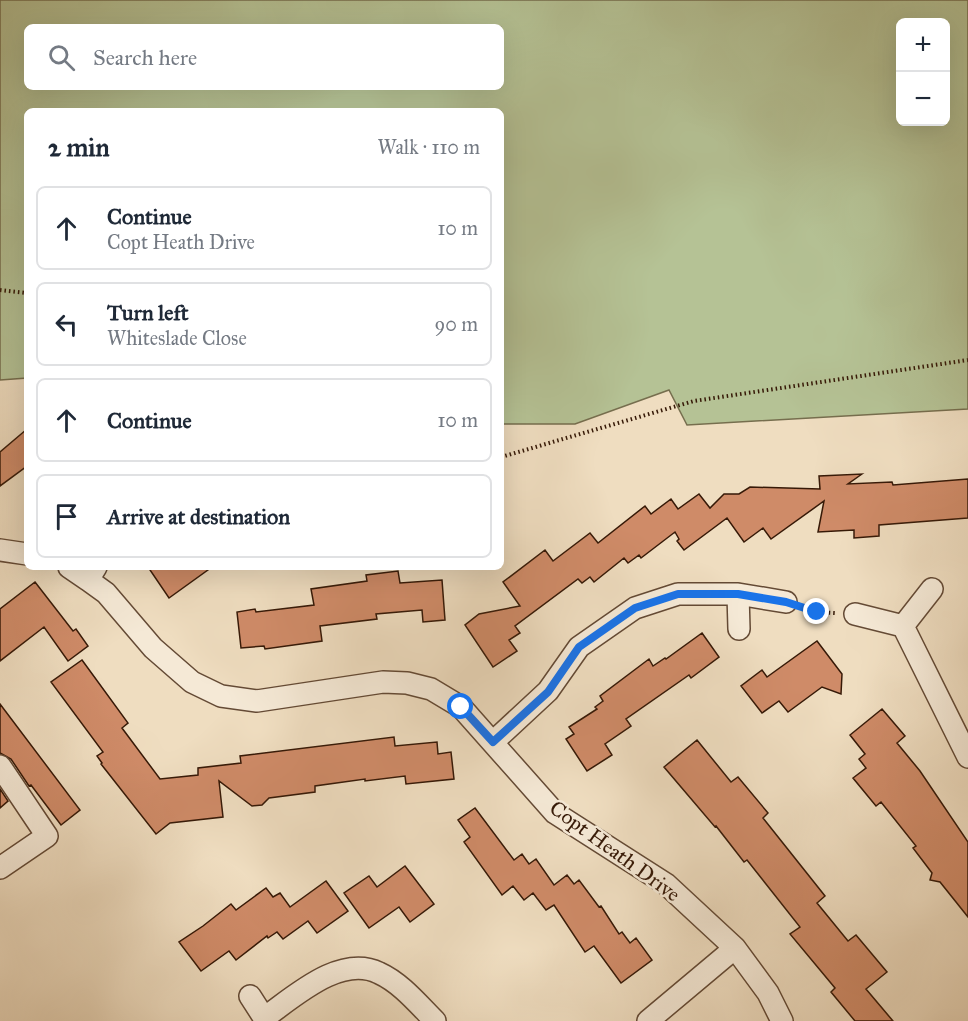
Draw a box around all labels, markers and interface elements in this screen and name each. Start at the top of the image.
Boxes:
map controls [896,18,950,126]
button: + [896,18,950,72]
search box [24,24,504,90]
icon: search [45,41,78,74]
text: Search here [93,44,197,71]
button: − [896,72,950,126]
text: 2 min [48,131,109,163]
text: Walk · 110 m [377,135,480,159]
text: Continue [107,203,192,230]
icon: ahead [50,212,83,245]
text: 10 m [437,216,478,240]
text: Copt Heath Drive [107,230,255,254]
text: Turn left [107,299,189,326]
icon: left [50,308,83,341]
text: 90 m [435,312,478,336]
text: Whiteslade Close [107,326,247,350]
icon: ahead [50,404,83,437]
text: Continue [107,407,192,434]
text: 10 m [437,408,478,432]
icon: arrive [50,500,83,533]
text: Arrive at destination [107,503,290,530]
route end [803,598,829,624]
route start [447,693,473,719]
street label: Copt Heath Drive [545,795,686,907]

